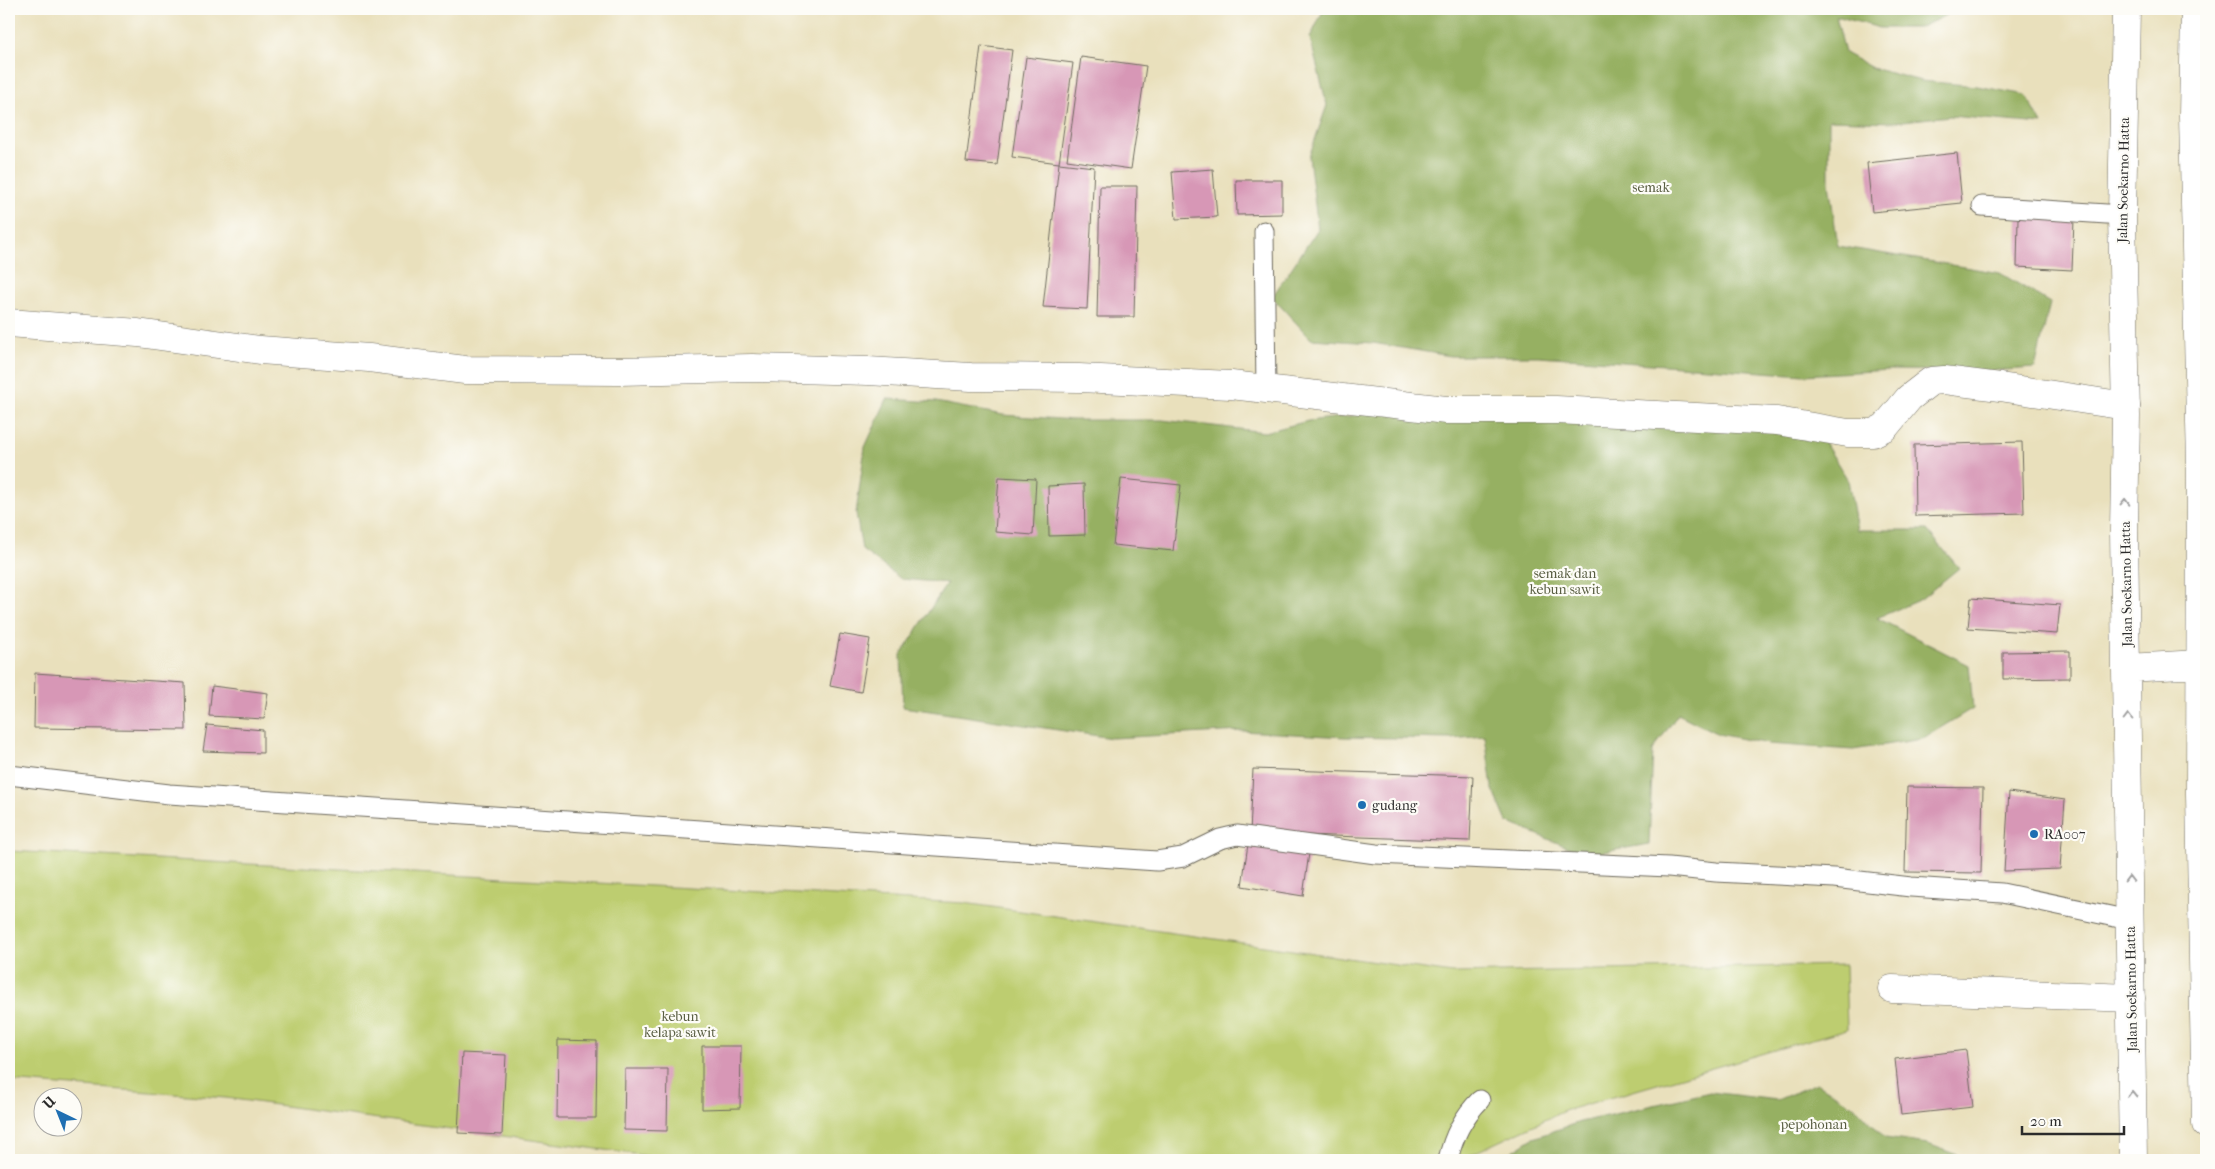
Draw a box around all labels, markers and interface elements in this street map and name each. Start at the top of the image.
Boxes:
street label: Jalan Soekarno Hatta [2114,116,2133,244]
park label: semak [1632,179,1670,196]
one-way arrow [2120,497,2130,505]
street label: Jalan Soekarno Hatta [2117,520,2136,648]
park label: semak dan kebun sawit [1529,565,1601,598]
one-way arrow [2123,712,2133,720]
place label: gudang [1372,797,1418,814]
marker: gudang [1356,799,1368,811]
place label: RA007 [2044,826,2086,843]
marker: RA007 [2028,828,2040,840]
one-way arrow [2124,875,2134,882]
street label: Jalan Soekarno Hatta [2122,925,2141,1053]
park label: kebun kelapa sawit [644,1008,716,1041]
north arrow [32,1086,82,1136]
one-way arrow [2127,1090,2138,1098]
text: U [39,1093,59,1113]
scale bar [2022,1104,2125,1136]
text: 20 m [2030,1112,2062,1130]
park label: pepohonan [1780,1116,1847,1133]

